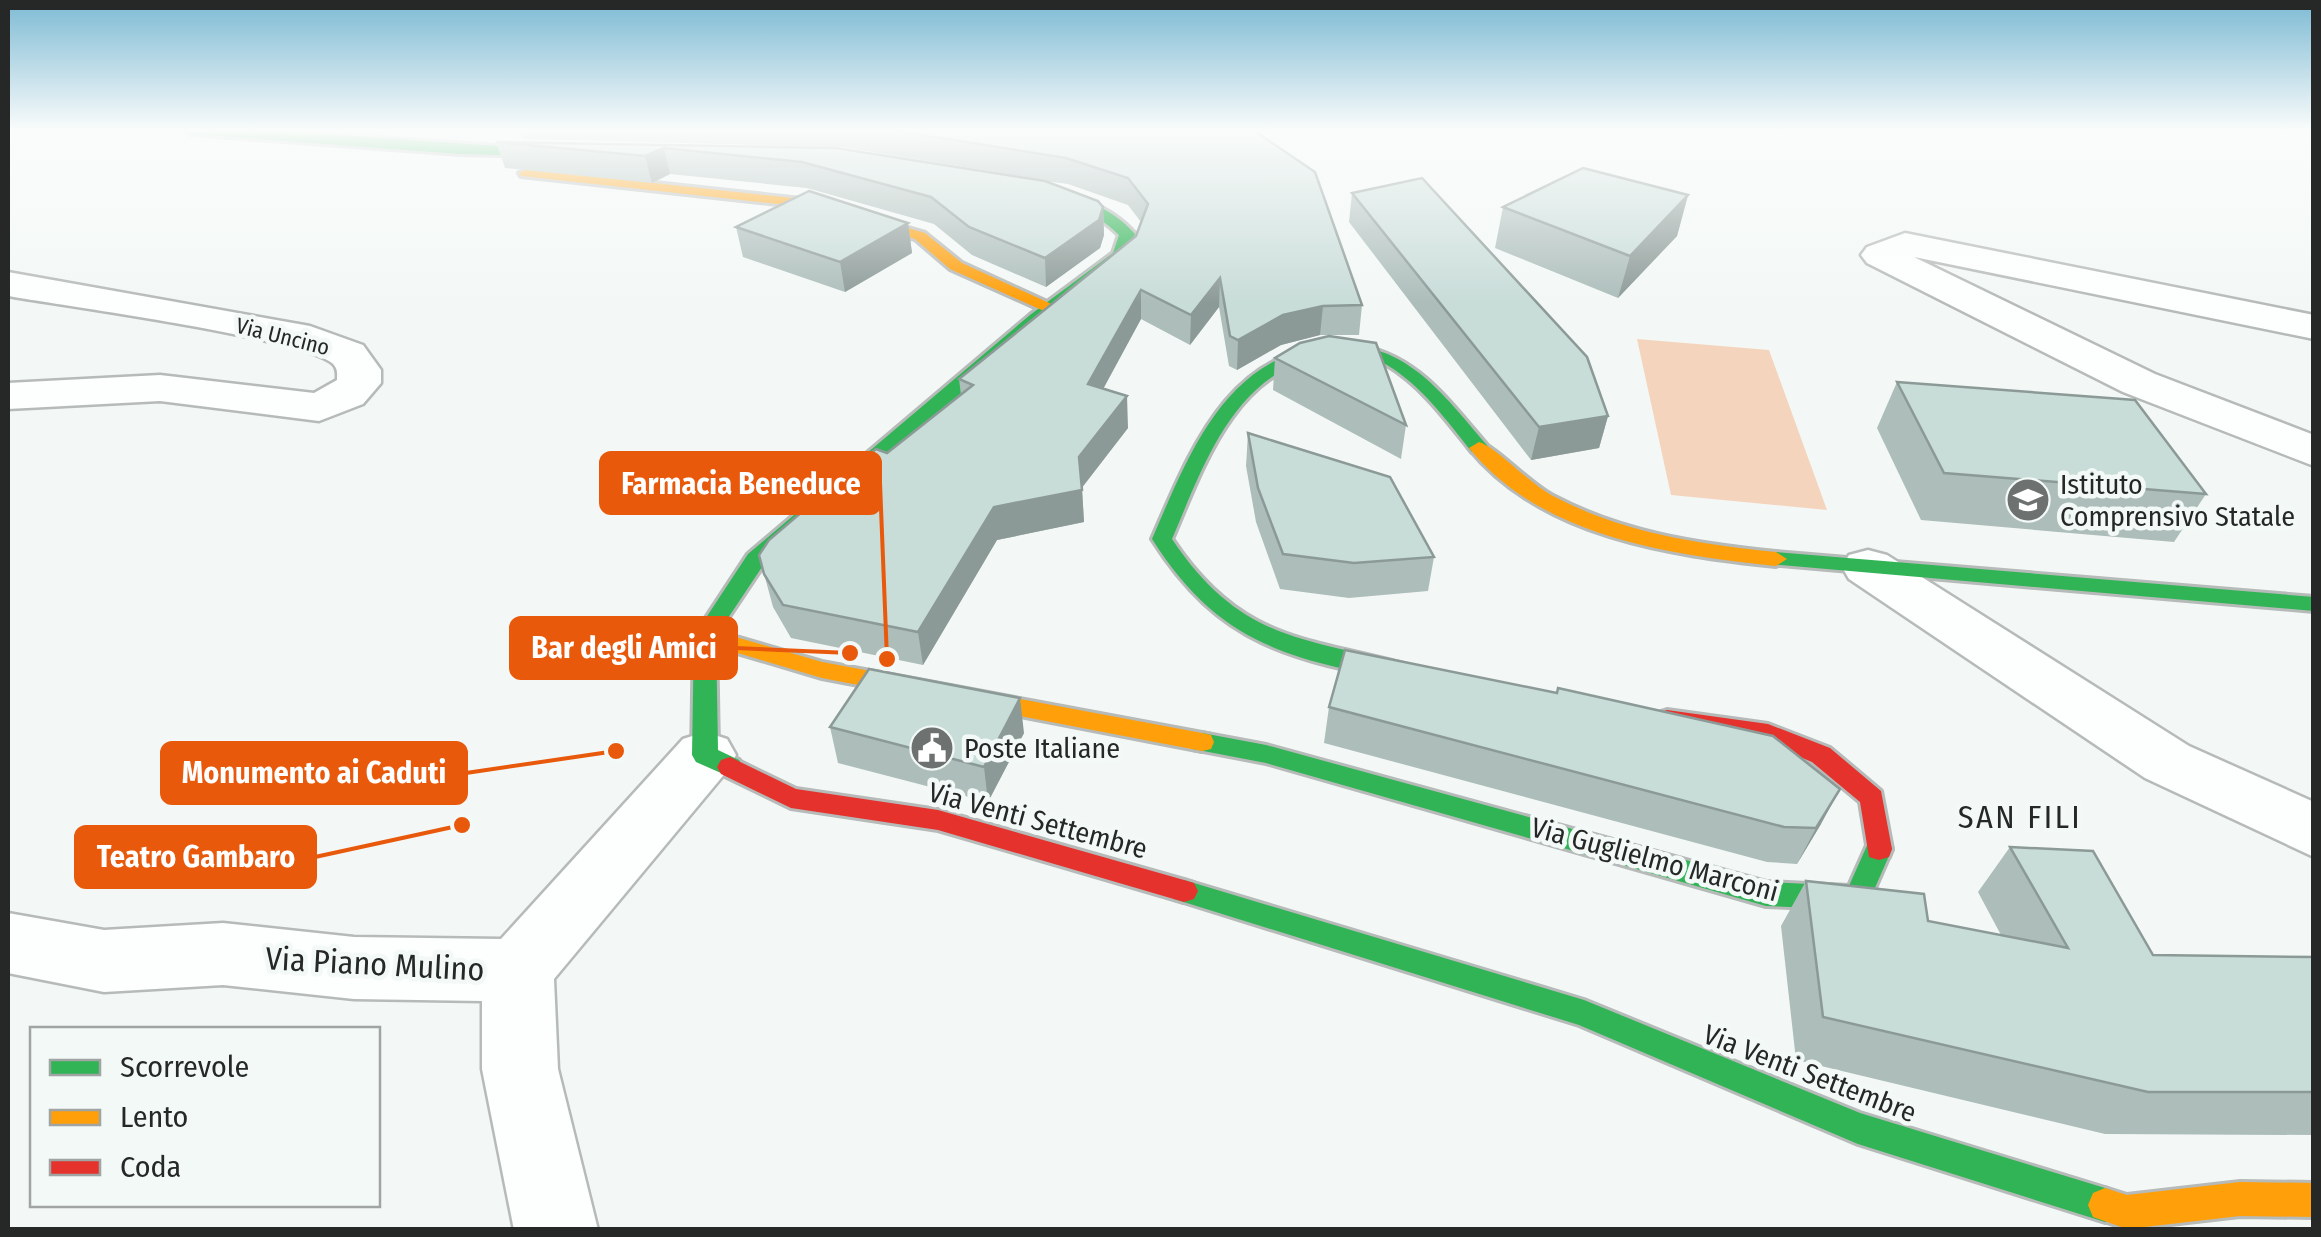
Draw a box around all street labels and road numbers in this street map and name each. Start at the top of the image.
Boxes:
street label: Via Uncino [233,312,332,361]
street label: Via Venti Settembre [925,775,1151,866]
street label: Via Guglielmo Marconi [1528,811,1782,908]
street label: Via Piano Mulino [265,939,485,989]
street label: Via Venti Settembre [1699,1018,1921,1129]

